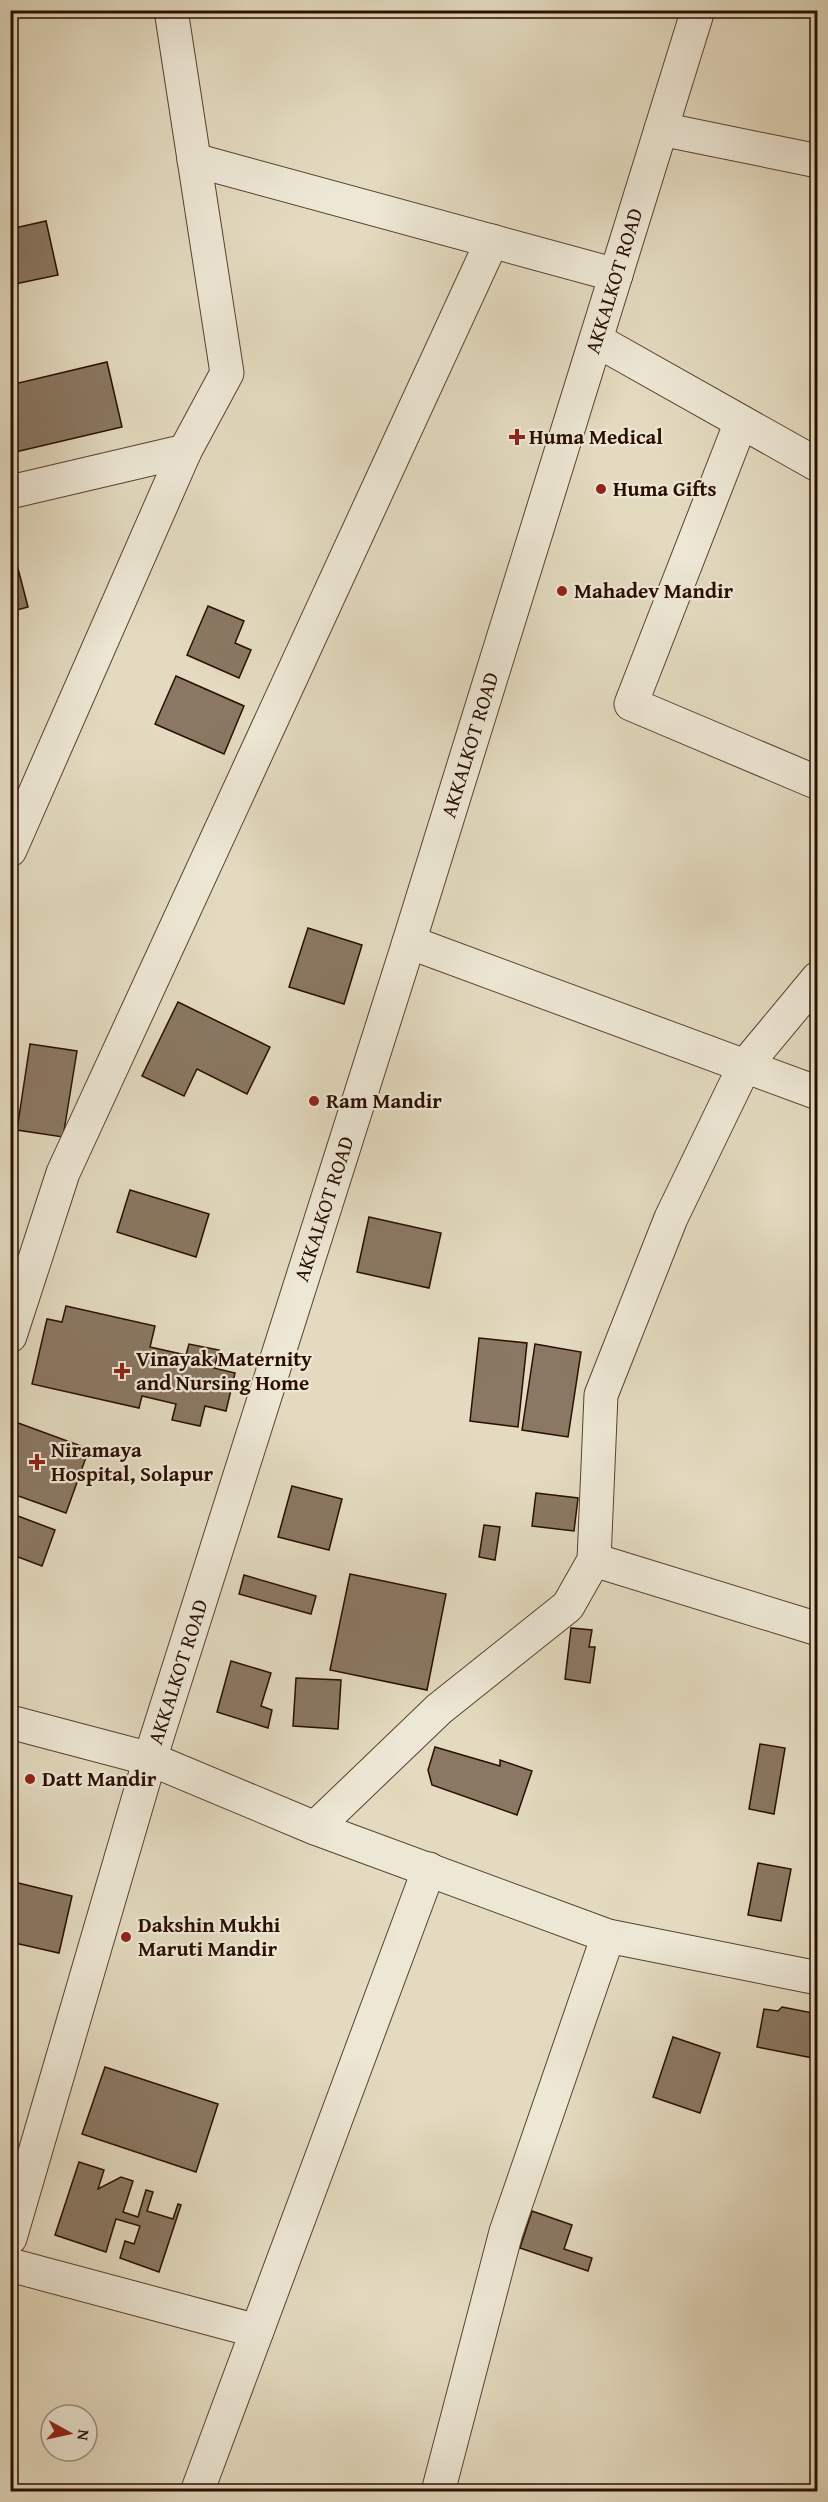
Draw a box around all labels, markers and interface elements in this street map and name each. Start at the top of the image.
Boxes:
street label: AKKALKOT ROAD [577,204,650,358]
place label: Huma Medical [529,421,663,452]
marker: Huma Medical [510,430,524,444]
place label: Huma Gifts [613,473,717,504]
marker: Huma Gifts [594,482,608,496]
place label: Mahadev Mandir [574,575,734,606]
marker: Mahadev Mandir [555,584,569,598]
street label: AKKALKOT ROAD [433,668,506,822]
place label: Ram Mandir [326,1085,442,1116]
marker: Ram Mandir [307,1094,321,1108]
street label: AKKALKOT ROAD [285,1132,362,1286]
place label: Vinayak Maternity and Nursing Home [136,1343,312,1398]
marker: Vinayak Maternity and Nursing Home [113,1362,131,1380]
place label: Niramaya Hospital, Solapur [51,1434,213,1489]
marker: Niramaya Hospital, Solapur [28,1453,46,1471]
street label: AKKALKOT ROAD [139,1595,216,1749]
place label: Datt Mandir [42,1763,157,1794]
marker: Datt Mandir [23,1772,37,1786]
place label: Dakshin Mukhi Maruti Mandir [138,1909,281,1964]
marker: Dakshin Mukhi Maruti Mandir [119,1930,133,1944]
north arrow [39,2403,99,2463]
text: N [71,2428,96,2442]

